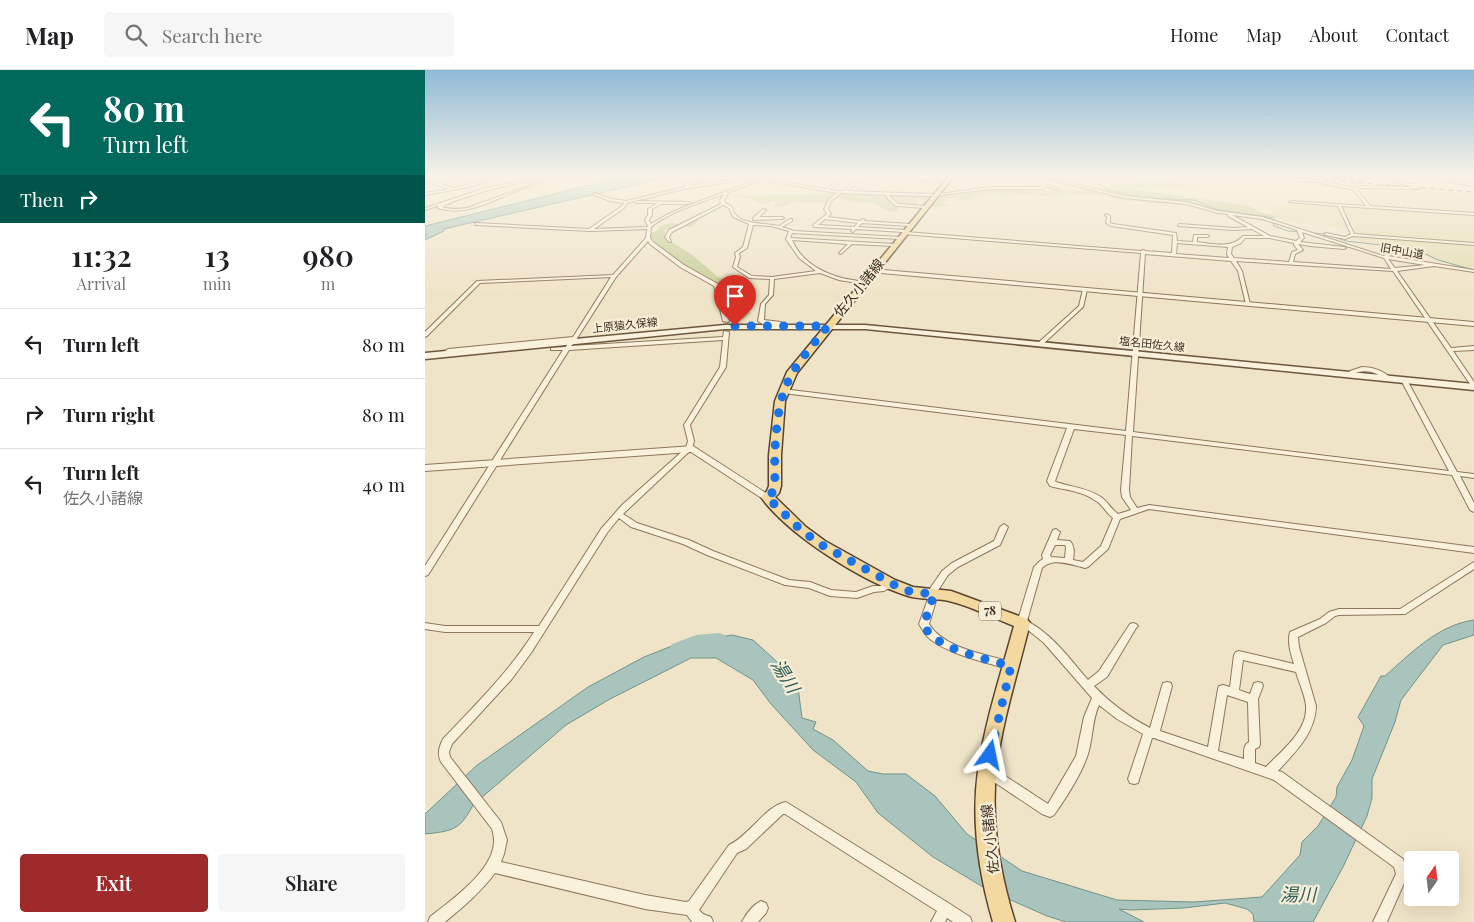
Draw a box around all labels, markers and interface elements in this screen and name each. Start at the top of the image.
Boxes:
search box [104,12,454,57]
text: Map [25,19,74,51]
icon: search [122,21,150,49]
text: Search here [162,22,262,48]
text: Home [1170,23,1218,47]
text: Map [1246,23,1281,47]
text: About [1309,23,1358,47]
text: Contact [1386,23,1449,47]
text: 80 m [103,84,185,131]
icon: left [20,90,85,155]
text: Turn left [103,129,188,159]
icon: right [74,185,102,213]
text: Then [20,186,64,212]
text: 11:32 [71,235,132,275]
text: 13 [204,235,230,275]
text: 980 [302,235,354,275]
street label: 旧中山道 [1379,239,1425,262]
street label: 佐久小諸線 [829,255,888,321]
text: Arrival [77,273,126,294]
text: min [203,273,231,294]
text: m [321,273,335,294]
pin [714,275,756,326]
icon: arrive [721,282,749,310]
street label: 上原猿久保線 [591,314,659,335]
icon: left [20,330,48,358]
text: Turn left [63,331,140,357]
text: 80 m [362,331,405,357]
street label: 塩名田佐久線 [1118,333,1186,354]
icon: right [20,400,48,428]
text: Turn right [63,401,155,427]
text: 80 m [362,401,405,427]
text: Turn left [63,459,140,485]
icon: left [20,470,48,498]
text: 40 m [363,471,405,497]
text: 佐久小諸線 [63,487,143,508]
road number: 78 [979,602,1001,620]
water label: 湯川 [766,654,807,699]
position arrow [963,728,1015,780]
street label: 佐久小諸線 [976,803,1003,875]
north arrow [1404,851,1459,906]
map controls [1404,851,1459,906]
button: Exit [20,854,208,912]
button: Share [218,854,405,912]
water label: 湯川 [1280,882,1318,906]

